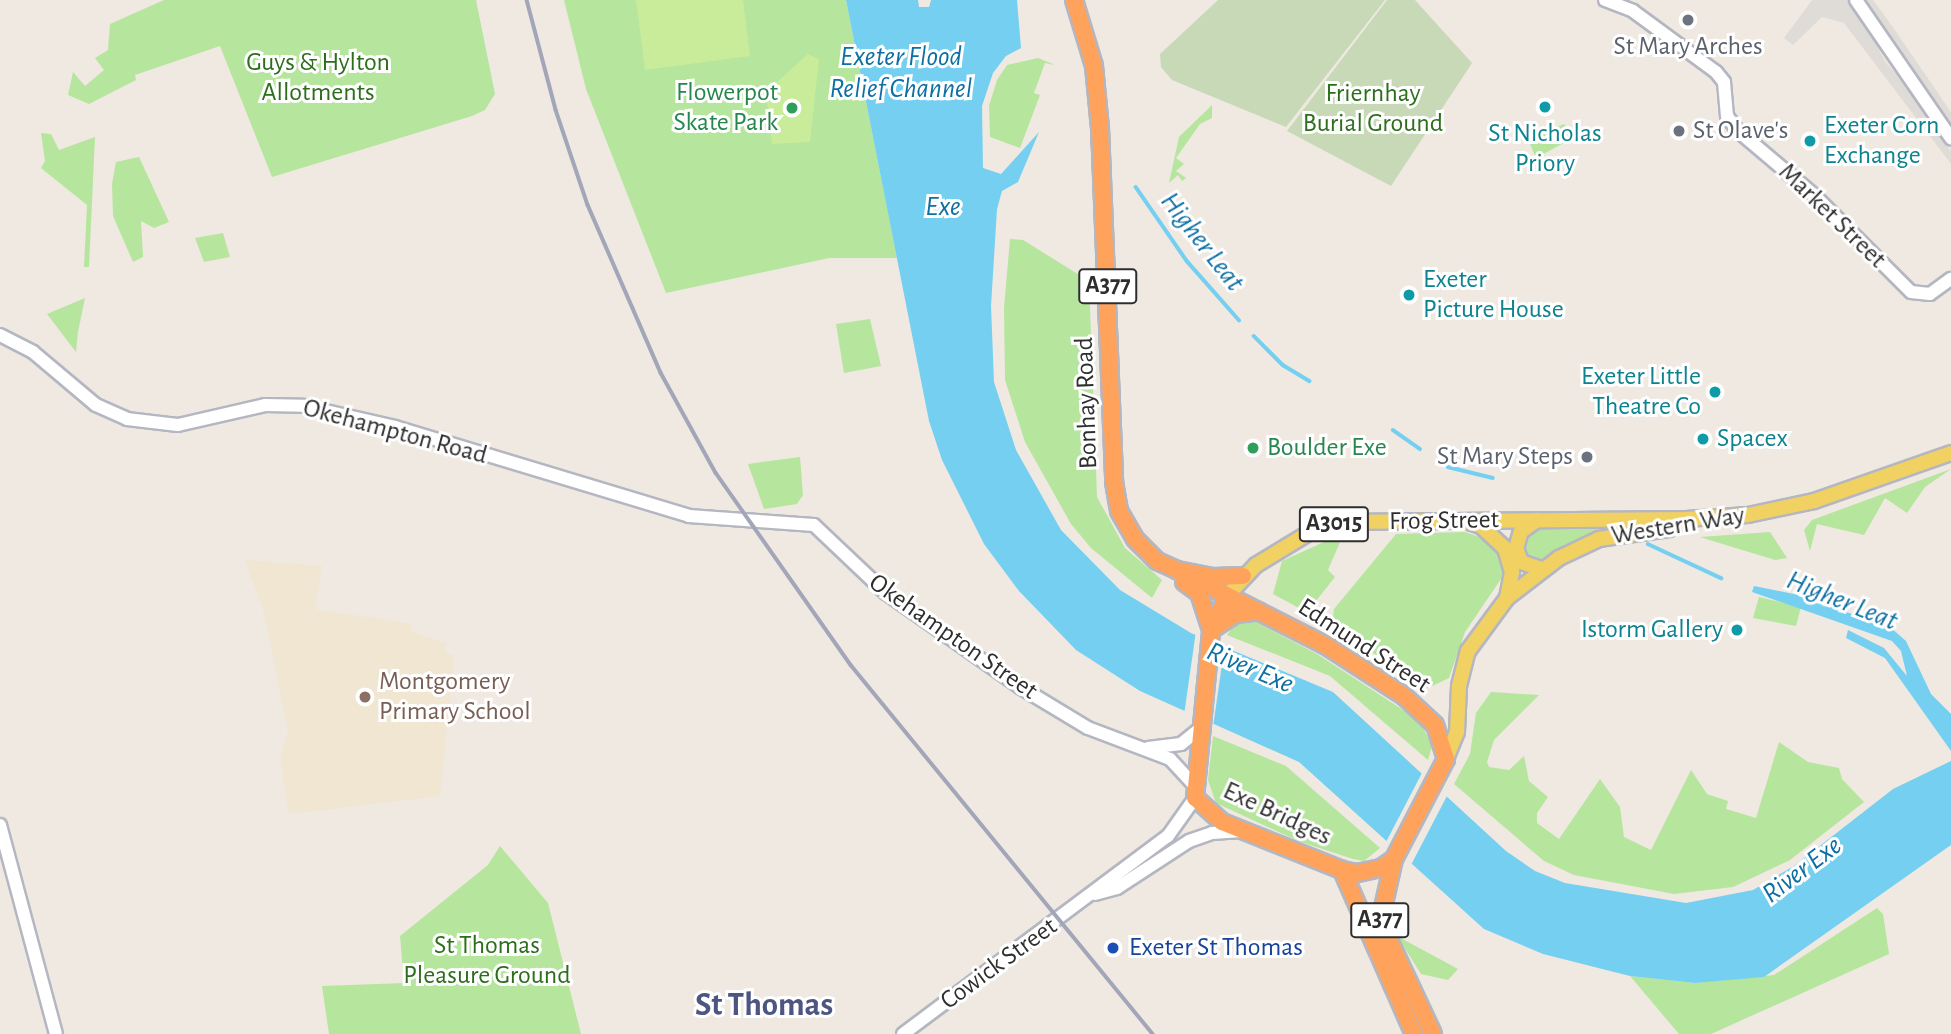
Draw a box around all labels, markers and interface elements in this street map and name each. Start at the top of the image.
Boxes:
marker: St Mary Arches [1680,12,1696,28]
place label: St Mary Arches [1613,31,1763,63]
water label: Exeter Flood Relief Channel [829,40,973,106]
park label: Guys & Hylton Allotments [246,47,390,108]
place label: Flowerpot Skate Park [674,77,778,138]
park label: Friernhay Burial Ground [1303,78,1443,140]
marker: St Nicholas Priory [1537,99,1553,115]
marker: Flowerpot Skate Park [784,100,800,116]
place label: Exeter Corn Exchange [1824,110,1939,172]
place label: St Olave's [1693,115,1788,147]
place label: St Nicholas Priory [1488,118,1602,180]
marker: St Olave's [1671,123,1687,139]
marker: Exeter Corn Exchange [1802,133,1818,149]
street label: Market Street [1772,157,1892,275]
water label: Higher Leat [1153,186,1251,298]
water label: Exe [925,190,961,224]
place label: Exeter Picture House [1423,264,1564,326]
road number: A377 [1078,265,1138,306]
marker: Exeter Picture House [1401,287,1417,303]
street label: Bonhay Road [1069,337,1105,469]
place label: Exeter Little Theatre Co [1581,361,1701,422]
marker: Exeter Little Theatre Co [1707,384,1723,400]
street label: Okehampton Road [300,392,490,472]
place label: Spacex [1717,423,1788,455]
marker: Spacex [1695,431,1711,447]
place label: Boulder Exe [1267,432,1387,464]
marker: Boulder Exe [1245,440,1261,456]
place label: St Mary Steps [1437,441,1573,473]
marker: St Mary Steps [1579,449,1595,465]
street label: Western Way [1609,500,1747,552]
road number: A3015 [1297,504,1371,544]
street label: Frog Street [1389,504,1499,538]
water label: Higher Leat [1782,564,1902,638]
street label: Okehampton Street [863,567,1043,707]
street label: Edmund Street [1292,592,1436,700]
place label: Istorm Gallery [1581,614,1723,646]
marker: Istorm Gallery [1729,622,1745,638]
water label: River Exe [1202,635,1298,701]
place label: Montgomery Primary School [379,666,531,728]
marker: Montgomery Primary School [357,689,373,705]
street label: Exe Bridges [1218,775,1336,853]
water label: River Exe [1756,829,1848,911]
road number: A377 [1350,900,1410,940]
street label: Cowick Street [935,911,1063,1017]
park label: St Thomas Pleasure Ground [403,930,571,992]
place label: Exeter St Thomas [1129,932,1303,964]
marker: Exeter St Thomas [1103,938,1123,958]
district label: St Thomas [695,986,833,1026]

